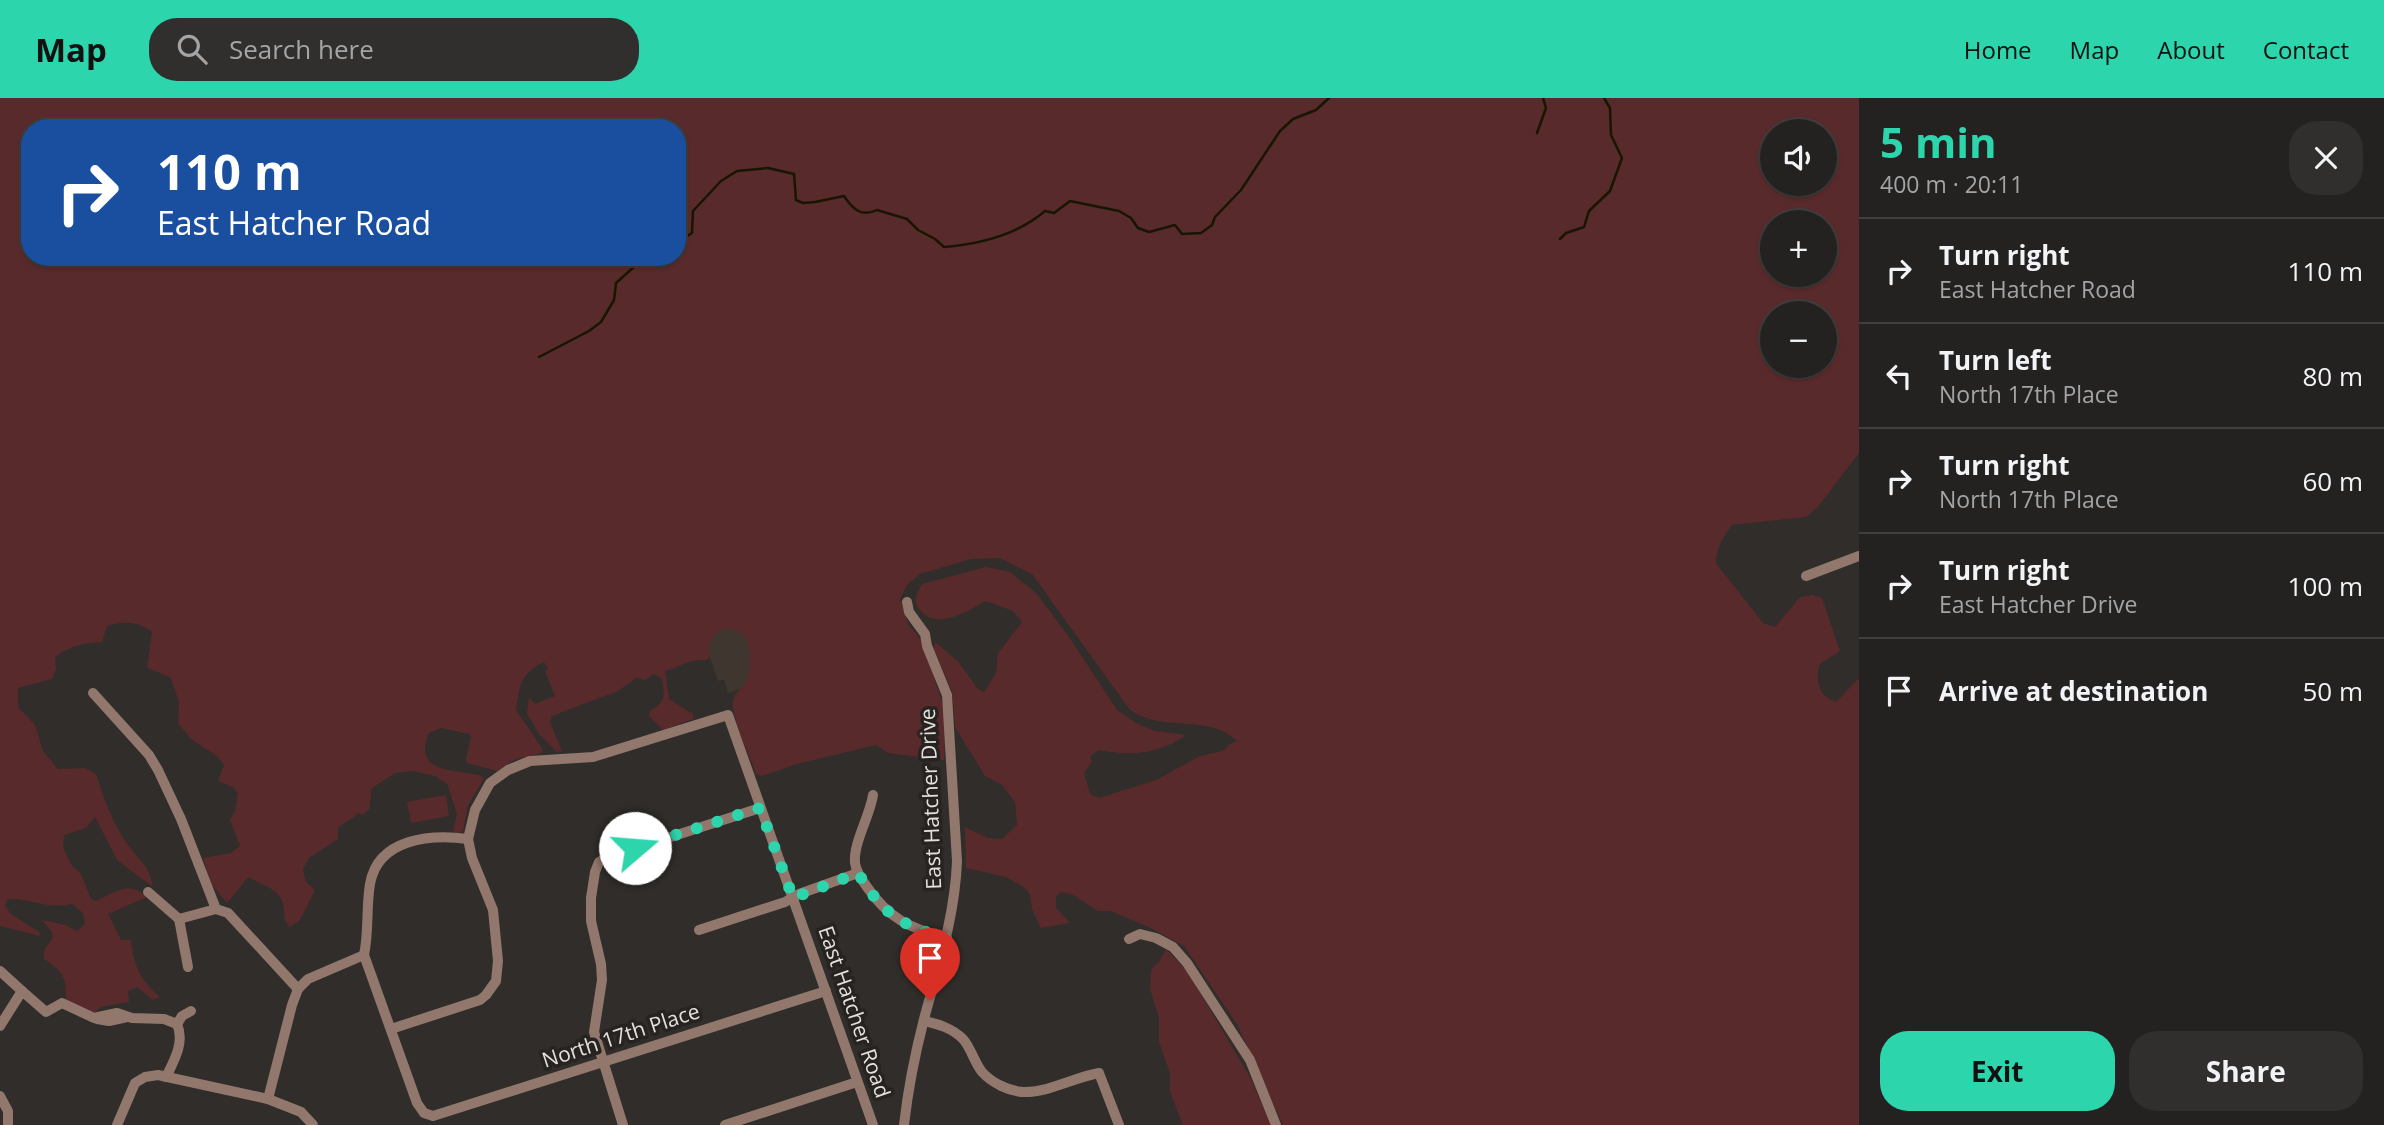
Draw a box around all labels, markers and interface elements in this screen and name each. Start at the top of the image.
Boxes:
search box [149,18,639,81]
text: Map [35,27,107,72]
icon: search [173,30,211,68]
text: Search here [229,31,374,67]
text: Home [1964,33,2032,66]
text: Map [2070,33,2119,66]
text: About [2157,33,2225,66]
text: Contact [2263,33,2349,66]
text: 5 min [1880,113,1997,170]
map controls [1760,119,1837,378]
button: sound [1760,119,1837,196]
button: close [2289,121,2363,195]
text: 110 m [157,138,302,204]
icon: right [42,147,133,238]
text: 400 m · 20:11 [1880,168,2023,200]
text: East Hatcher Road [157,201,431,244]
button: + [1760,210,1837,287]
text: Turn right [1939,237,2070,273]
icon: right [1880,252,1918,290]
text: 110 m [2288,253,2363,289]
text: East Hatcher Road [1939,273,2136,305]
button: − [1760,301,1837,378]
text: Turn left [1939,342,2051,378]
icon: left [1880,357,1918,395]
text: 80 m [2302,358,2363,394]
text: North 17th Place [1939,378,2119,410]
text: Turn right [1939,447,2070,483]
icon: right [1880,462,1918,500]
text: 60 m [2302,463,2363,499]
text: North 17th Place [1939,483,2119,515]
text: Turn right [1939,552,2070,588]
icon: right [1880,567,1918,605]
text: 100 m [2288,568,2363,604]
text: East Hatcher Drive [1939,588,2137,620]
icon: arrive [1880,672,1918,710]
text: Arrive at destination [1939,673,2208,709]
text: 50 m [2302,673,2363,709]
street label: East Hatcher Drive [913,708,947,890]
position arrow [598,811,672,885]
street label: East Hatcher Road [812,922,897,1101]
pin [900,928,960,1000]
icon: arrive [911,939,949,977]
street label: North 17th Place [538,996,703,1074]
button: Exit [1880,1031,2115,1111]
button: Share [2129,1031,2363,1111]

